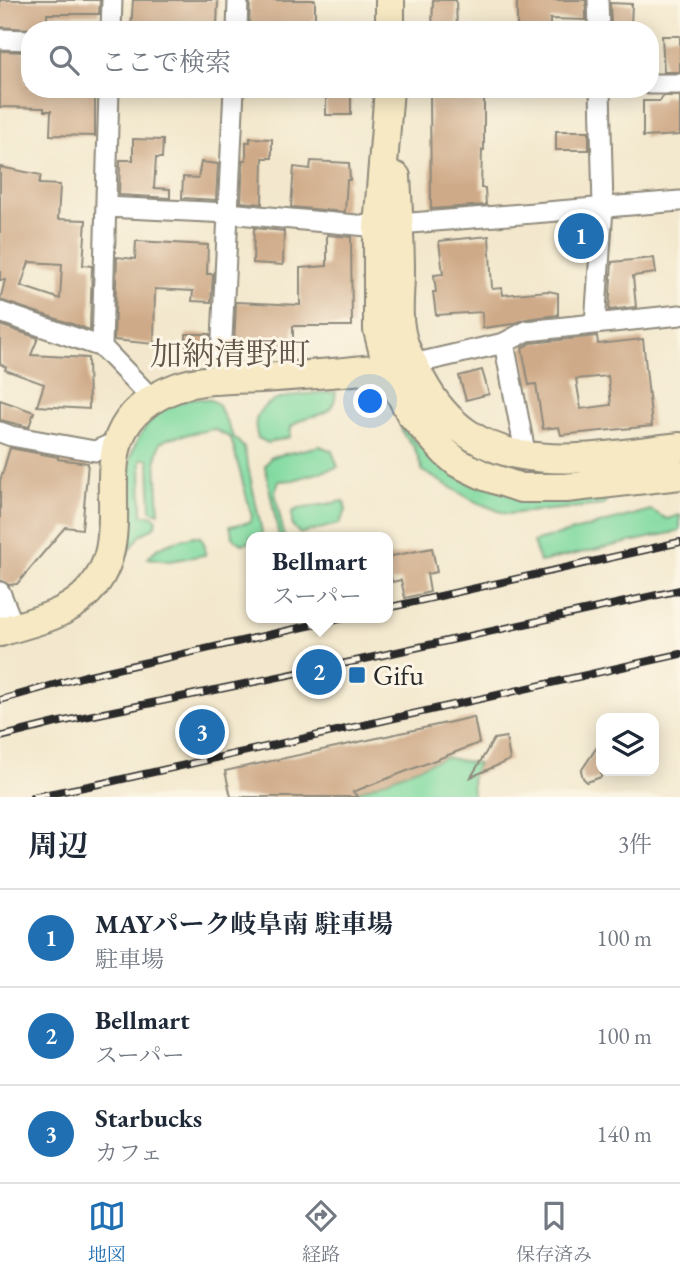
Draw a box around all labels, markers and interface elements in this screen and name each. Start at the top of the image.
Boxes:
search box [21,21,659,98]
icon: search [45,41,83,79]
text: ここで検索 [101,45,231,79]
pin: 1 [558,210,604,262]
district label: 加納清野町 [150,333,310,375]
your location [353,384,387,418]
popup [246,532,393,623]
text: Bellmart [272,544,367,578]
text: スーパー [272,581,362,611]
pin: 2 [296,646,342,698]
place label: Gifu [373,657,424,693]
marker: Gifu [347,665,367,685]
pin: 3 [179,706,225,758]
map controls [596,713,659,776]
button: layers [596,713,659,776]
text: 周辺 [28,826,88,865]
text: 3件 [618,829,652,859]
text: MAYパーク岐阜南 駐車場 [95,907,393,941]
text: 1 [45,923,57,953]
text: 100 m [596,923,652,953]
text: 駐車場 [95,944,164,974]
text: Bellmart [95,1003,190,1037]
text: 2 [45,1021,57,1051]
text: 100 m [596,1021,652,1051]
text: スーパー [95,1040,185,1070]
text: Starbucks [95,1101,202,1135]
text: 3 [45,1119,57,1149]
text: 140 m [596,1119,652,1149]
text: カフェ [95,1138,163,1168]
tab: 地図 [88,1197,126,1267]
tab: 経路 [302,1197,340,1267]
tab: 保存済み [516,1197,592,1267]

